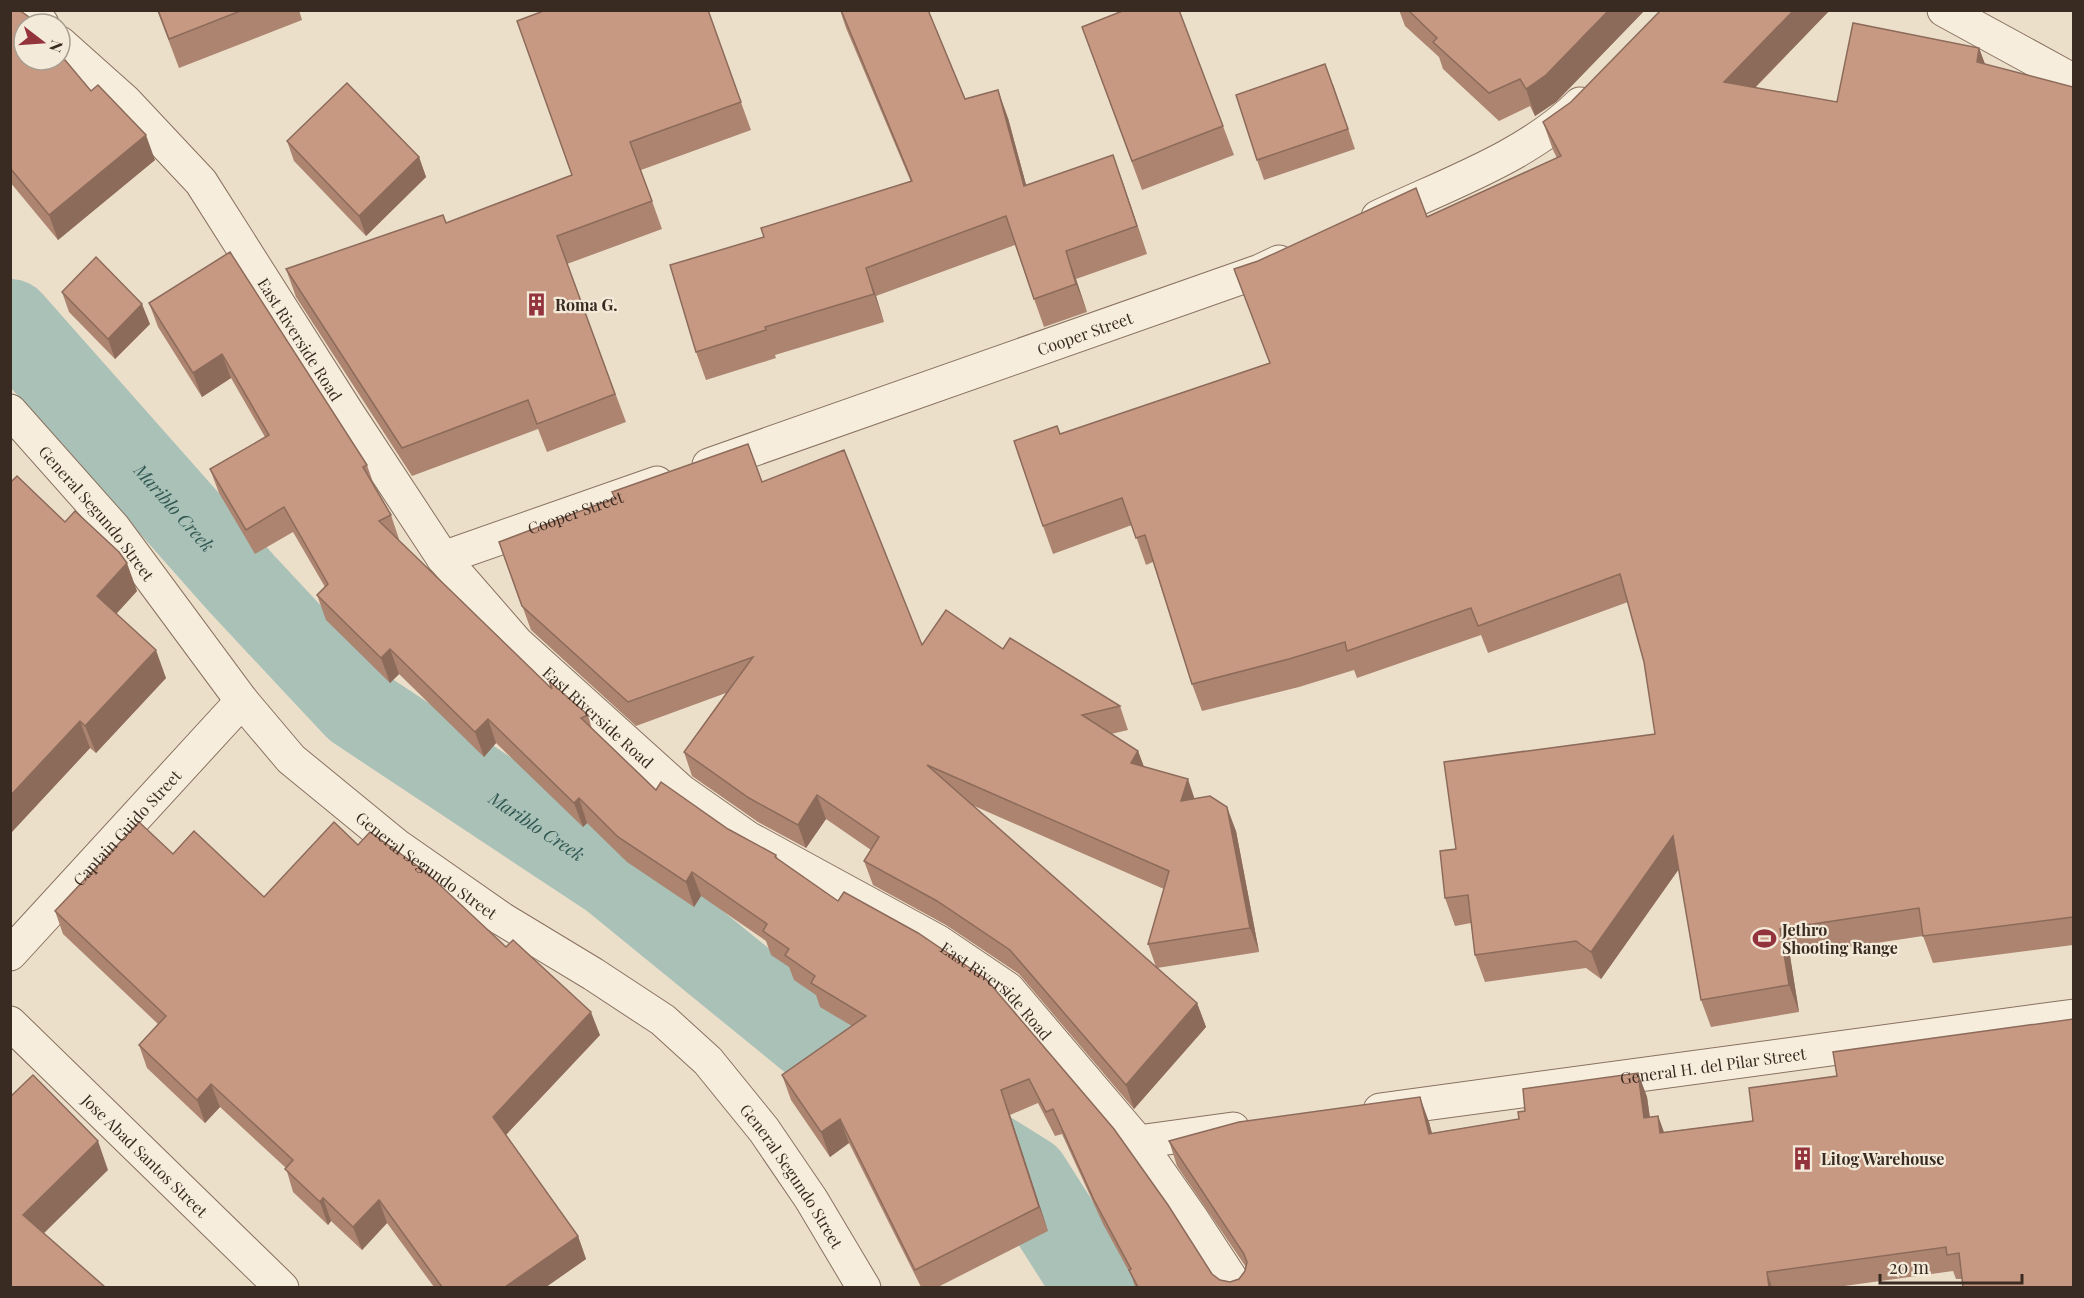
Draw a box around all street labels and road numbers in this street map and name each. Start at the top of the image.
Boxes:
street label: East Riverside Road [254,273,347,404]
street label: Cooper Street [1034,306,1135,359]
street label: General Segundo Street [35,441,160,585]
street label: Cooper Street [525,485,626,538]
street label: East Riverside Road [539,661,658,772]
street label: Captain Guido Street [68,764,185,890]
street label: General Segundo Street [352,806,502,923]
street label: East Riverside Road [937,936,1057,1044]
street label: General H. del Pilar Street [1619,1042,1807,1088]
street label: Jose Abad Santos Street [77,1088,213,1221]
street label: General Segundo Street [736,1099,848,1252]

